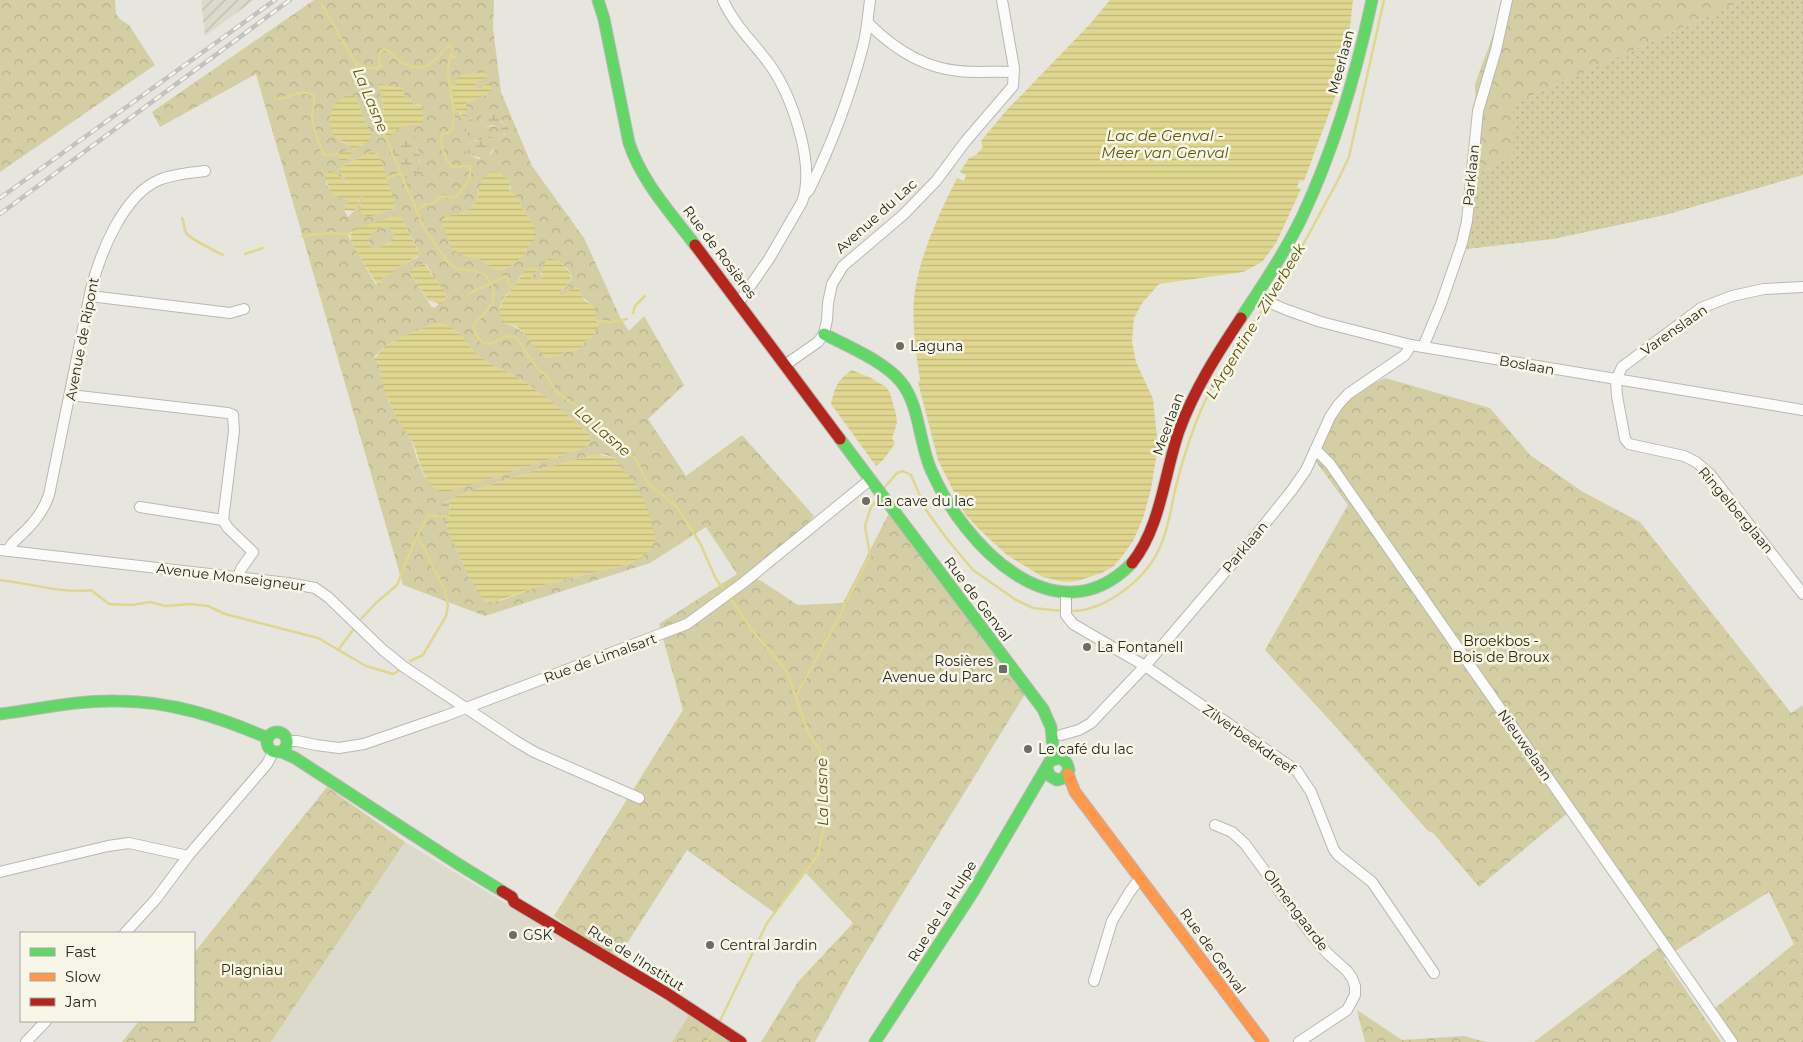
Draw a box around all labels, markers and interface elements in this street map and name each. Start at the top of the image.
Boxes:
street label: Meerlaan [1324,28,1358,96]
water label: La Lasne [349,65,393,135]
water label: Lac de Genval - Meer van Genval [1101,126,1229,162]
street label: Parklaan [1459,143,1483,207]
street label: Avenue du Lac [832,175,921,257]
street label: Rue de Rosières [679,202,761,302]
water label: L'Argentine - Zilverbeek [1201,239,1310,402]
street label: Avenue de Ripont [61,275,103,402]
street label: Varenslaan [1637,300,1711,360]
place label: Laguna [910,337,963,355]
marker: Laguna [894,340,906,352]
street label: Boslaan [1498,351,1556,379]
street label: Meerlaan [1148,390,1188,458]
water label: La Lasne [571,401,635,461]
street label: Ringelberglaan [1694,463,1778,557]
place label: La cave du lac [876,492,974,510]
marker: La cave du lac [860,495,872,507]
street label: Parklaan [1218,518,1272,576]
street label: Rue de Genval [940,553,1016,645]
street label: Avenue Monseigneur [156,559,307,595]
street label: Rue de Limalsart [541,629,659,687]
park label: Broekbos - Bois de Broux [1453,632,1550,666]
place label: La Fontanell [1097,638,1183,656]
marker: La Fontanell [1081,641,1093,653]
place label: Rosières Avenue du Parc [883,652,993,686]
marker: Rosières Avenue du Parc [997,663,1009,675]
street label: Zilverbeekdreef [1199,700,1300,778]
street label: Nieuwelaan [1494,706,1556,784]
place label: Le café du lac [1038,740,1134,758]
marker: Le café du lac [1022,743,1034,755]
water label: La Lasne [812,758,832,826]
street label: Rue de La Hulpe [904,857,980,965]
street label: Olmengaarde [1259,866,1333,954]
street label: Rue de Genval [1176,905,1250,997]
street label: Rue de l'Institut [584,921,688,995]
place label: GSK [523,926,552,944]
marker: GSK [507,929,519,941]
legend [20,932,195,1022]
place label: Central Jardin [720,936,817,954]
marker: Central Jardin [704,939,716,951]
text: Fast [65,942,96,961]
park label: Plagniau [221,961,283,979]
text: Slow [65,967,101,986]
text: Jam [64,992,97,1011]

